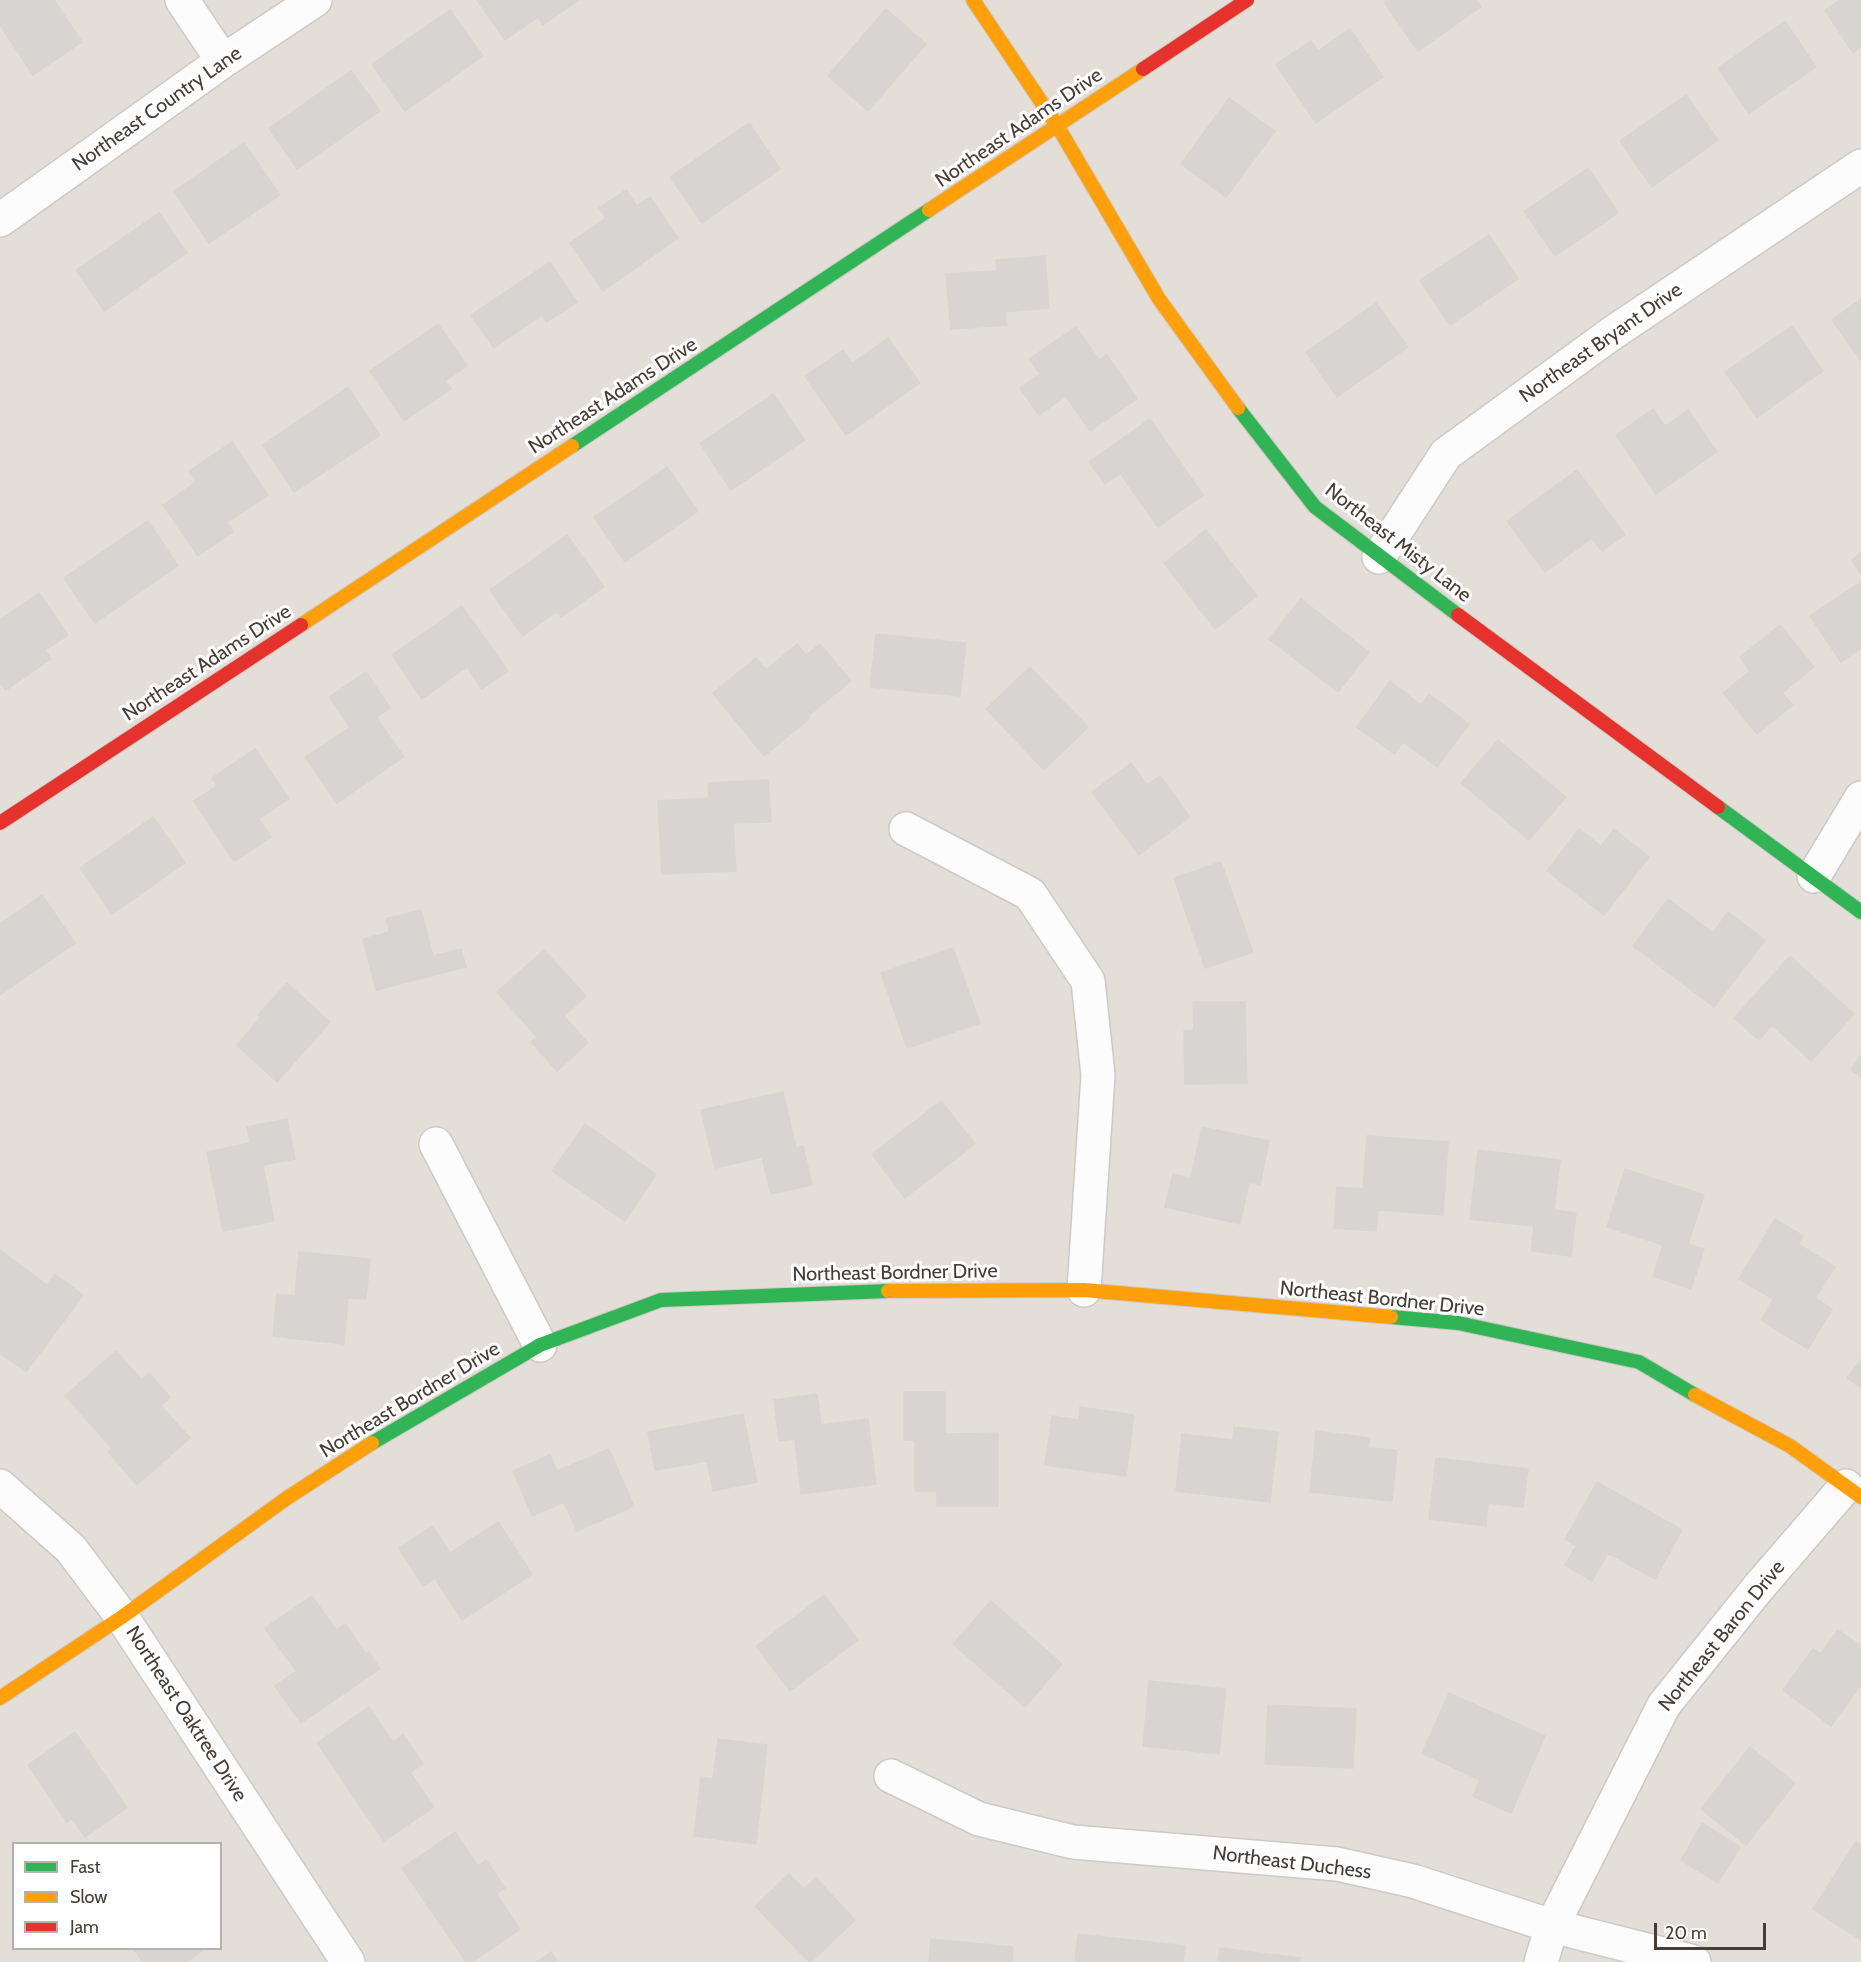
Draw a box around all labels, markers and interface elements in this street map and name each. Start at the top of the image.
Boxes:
street label: Northeast Country Lane [68,41,246,177]
street label: Northeast Adams Drive [931,63,1107,193]
street label: Northeast Bryant Drive [1515,278,1687,408]
street label: Northeast Adams Drive [524,333,702,459]
street label: Northeast Misty Lane [1320,478,1476,608]
street label: Northeast Adams Drive [118,600,296,726]
street label: Northeast Bordner Drive [792,1259,998,1287]
street label: Northeast Bordner Drive [1279,1276,1485,1322]
street label: Northeast Bordner Drive [316,1337,504,1463]
street label: Northeast Baron Drive [1654,1556,1790,1716]
street label: Northeast Oaktree Drive [120,1622,252,1806]
street label: Northeast Duchess [1211,1841,1373,1885]
legend [12,1842,222,1950]
text: Fast [70,1856,101,1878]
text: Slow [70,1886,107,1908]
scale bar [1657,1911,1770,1949]
text: Jam [70,1916,99,1938]
text: 20 m [1665,1922,1707,1944]

